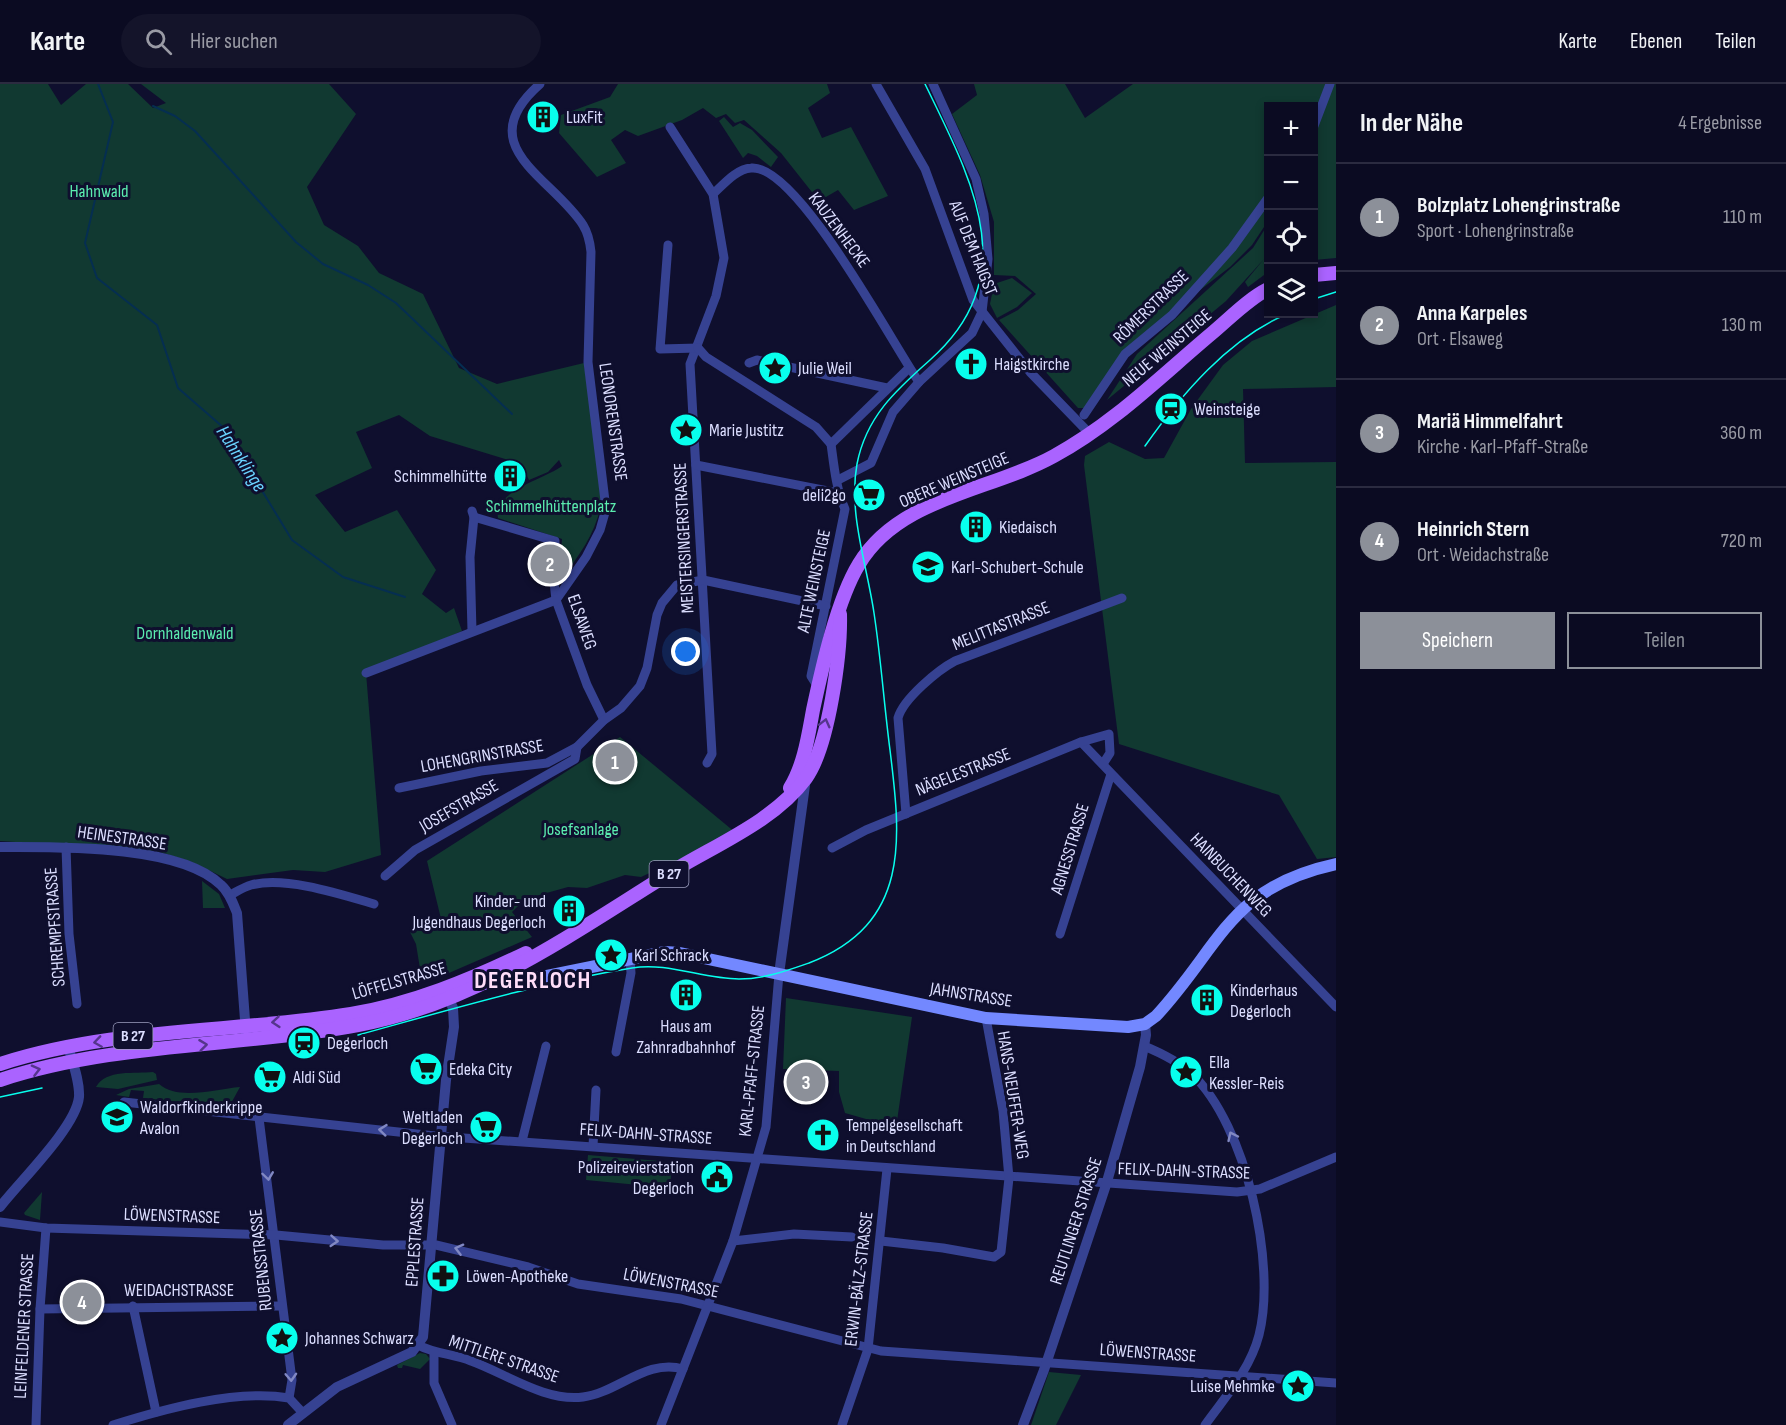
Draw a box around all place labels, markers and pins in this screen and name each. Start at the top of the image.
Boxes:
building icon: LuxFit [525,99,561,135]
place label: LuxFit [566,107,603,128]
church icon: Haigstkirche [953,346,989,382]
place icon: Julie Weil [757,350,793,386]
place label: Haigstkirche [994,354,1070,375]
place label: Julie Weil [797,358,852,379]
station icon: Weinsteige [1153,391,1189,427]
place label: Weinsteige [1194,399,1260,420]
place icon: Marie Justitz [668,412,704,448]
place label: Marie Justitz [709,420,784,441]
building icon: Schimmelhütte [492,458,528,494]
place label: Schimmelhütte [394,466,487,487]
supermarket icon: deli2go [851,477,887,513]
place label: deli2go [802,485,846,506]
building icon: Kiedaisch [958,509,994,545]
place label: Kiedaisch [999,517,1057,538]
pin: 2 [530,542,570,586]
school or university icon: Karl-Schubert-Schule [910,549,946,585]
place label: Karl-Schubert-Schule [951,557,1084,578]
pin: 1 [596,740,634,784]
place label: Kinder- und Jugendhaus Degerloch [411,891,546,933]
building icon: Kinder- und Jugendhaus Degerloch [551,893,587,929]
place icon: Karl Schrack [593,937,629,973]
place label: Karl Schrack [634,945,709,966]
building icon: Haus am Zahnradbahnhof [668,977,704,1013]
place label: Kinderhaus Degerloch [1230,980,1298,1022]
building icon: Kinderhaus Degerloch [1189,982,1225,1018]
place label: Haus am Zahnradbahnhof [636,1016,736,1058]
station icon: Degerloch [286,1025,322,1061]
place label: Degerloch [327,1033,388,1054]
supermarket icon: Edeka City [408,1051,444,1087]
place label: Ella Kessler-Reis [1209,1052,1284,1094]
place icon: Ella Kessler-Reis [1168,1054,1204,1090]
supermarket icon: Aldi Süd [252,1059,288,1095]
place label: Edeka City [449,1059,512,1080]
pin: 3 [786,1060,826,1104]
place label: Aldi Süd [292,1067,341,1088]
place label: Waldorfkinderkrippe Avalon [139,1097,262,1139]
school or university icon: Waldorfkinderkrippe Avalon [99,1099,135,1135]
place label: Weltladen Degerloch [402,1107,463,1149]
supermarket icon: Weltladen Degerloch [468,1109,504,1145]
place label: Tempelgesellschaft in Deutschland [846,1115,963,1157]
church icon: Tempelgesellschaft in Deutschland [805,1117,841,1153]
place label: Polizeirevierstation Degerloch [578,1157,694,1199]
public building icon: Polizeirevierstation Degerloch [699,1159,735,1195]
pharmacy icon: Löwen-Apotheke [425,1258,461,1294]
place label: Löwen-Apotheke [466,1266,568,1287]
pin: 4 [62,1280,101,1324]
place icon: Johannes Schwarz [264,1320,300,1356]
place label: Johannes Schwarz [304,1328,414,1349]
place icon: Luise Mehmke [1280,1368,1316,1404]
place label: Luise Mehmke [1190,1376,1275,1397]

